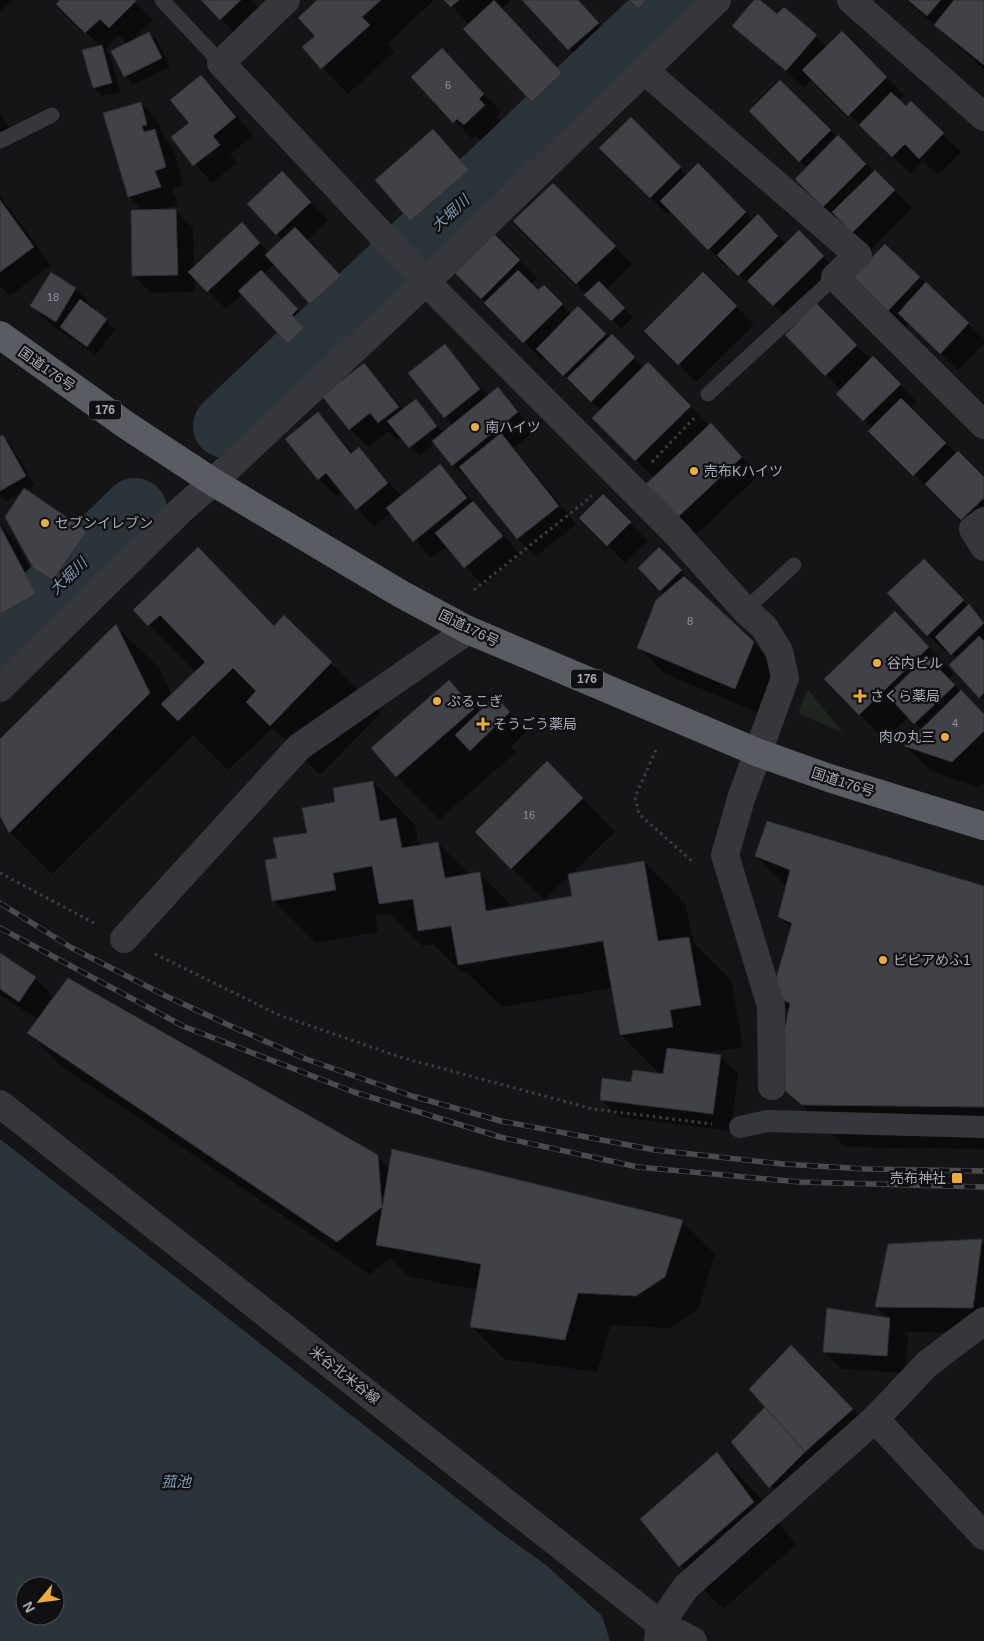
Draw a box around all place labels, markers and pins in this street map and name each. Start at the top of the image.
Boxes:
place label: 南ハイツ [485,419,541,435]
marker: 南ハイツ [469,421,481,433]
place label: 売布Kハイツ [704,463,783,479]
marker: 売布Kハイツ [688,465,700,477]
place label: セブンイレブン [55,515,153,531]
marker: セブンイレブン [39,517,51,529]
place label: 谷内ビル [887,655,943,671]
marker: 谷内ビル [871,657,883,669]
place label: さくら薬局 [870,688,940,704]
marker: さくら薬局 [854,690,866,702]
place label: ぷるこぎ [447,693,503,709]
marker: ぷるこぎ [431,695,443,707]
place label: そうごう薬局 [493,716,577,732]
marker: そうごう薬局 [477,718,489,730]
place label: 肉の丸三 [879,729,935,745]
marker: 肉の丸三 [939,731,951,743]
place label: ピピアめふ1 [893,952,971,968]
marker: ピピアめふ1 [877,954,889,966]
place label: 売布神社 [890,1170,946,1186]
marker: 売布神社 [950,1171,964,1185]

